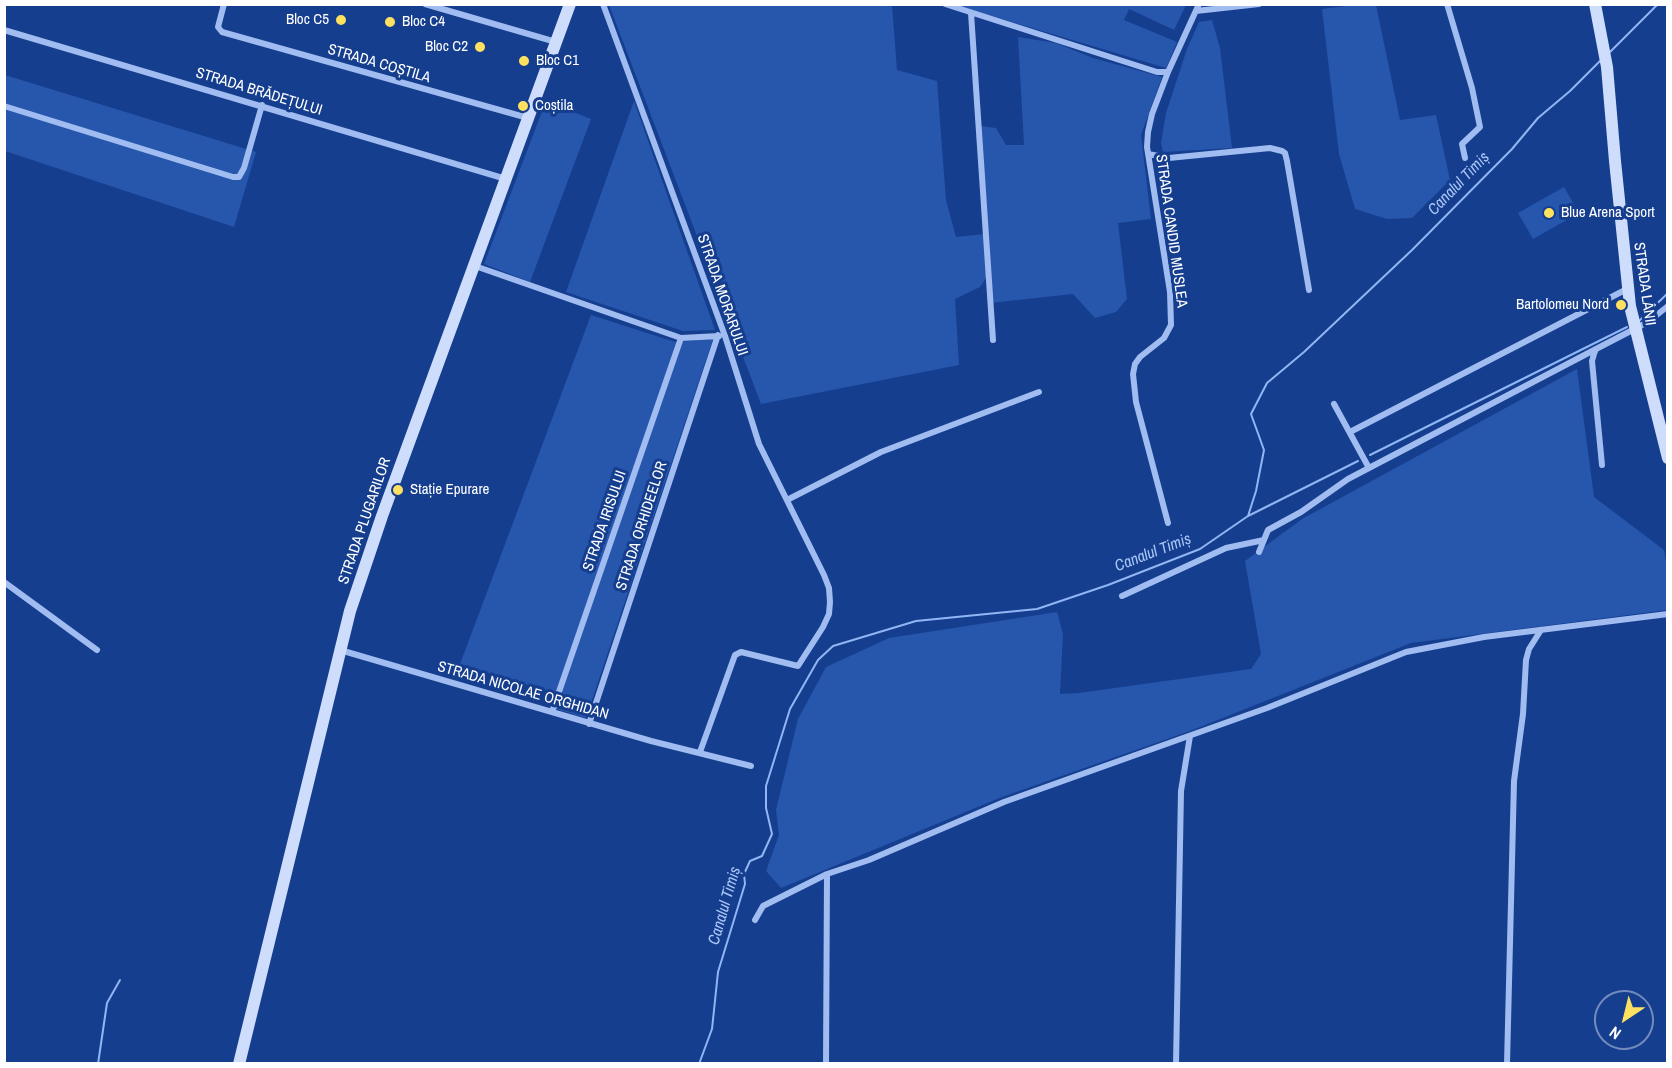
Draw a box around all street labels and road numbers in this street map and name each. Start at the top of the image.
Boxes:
street label: STRADA COȘTILA [326,41,432,87]
street label: STRADA BRĂDEȚULUI [194,64,324,120]
street label: STRADA CANDID MUSLEA [1151,153,1191,309]
street label: STRADA MORARULUI [693,232,751,358]
street label: STRADA LÂNII [1629,241,1659,327]
street label: STRADA PLUGARILOR [335,455,395,587]
street label: STRADA ORHIDEELOR [613,459,671,593]
street label: STRADA IRISULUI [579,468,631,574]
street label: STRADA NICOLAE ORGHIDAN [435,658,611,724]

